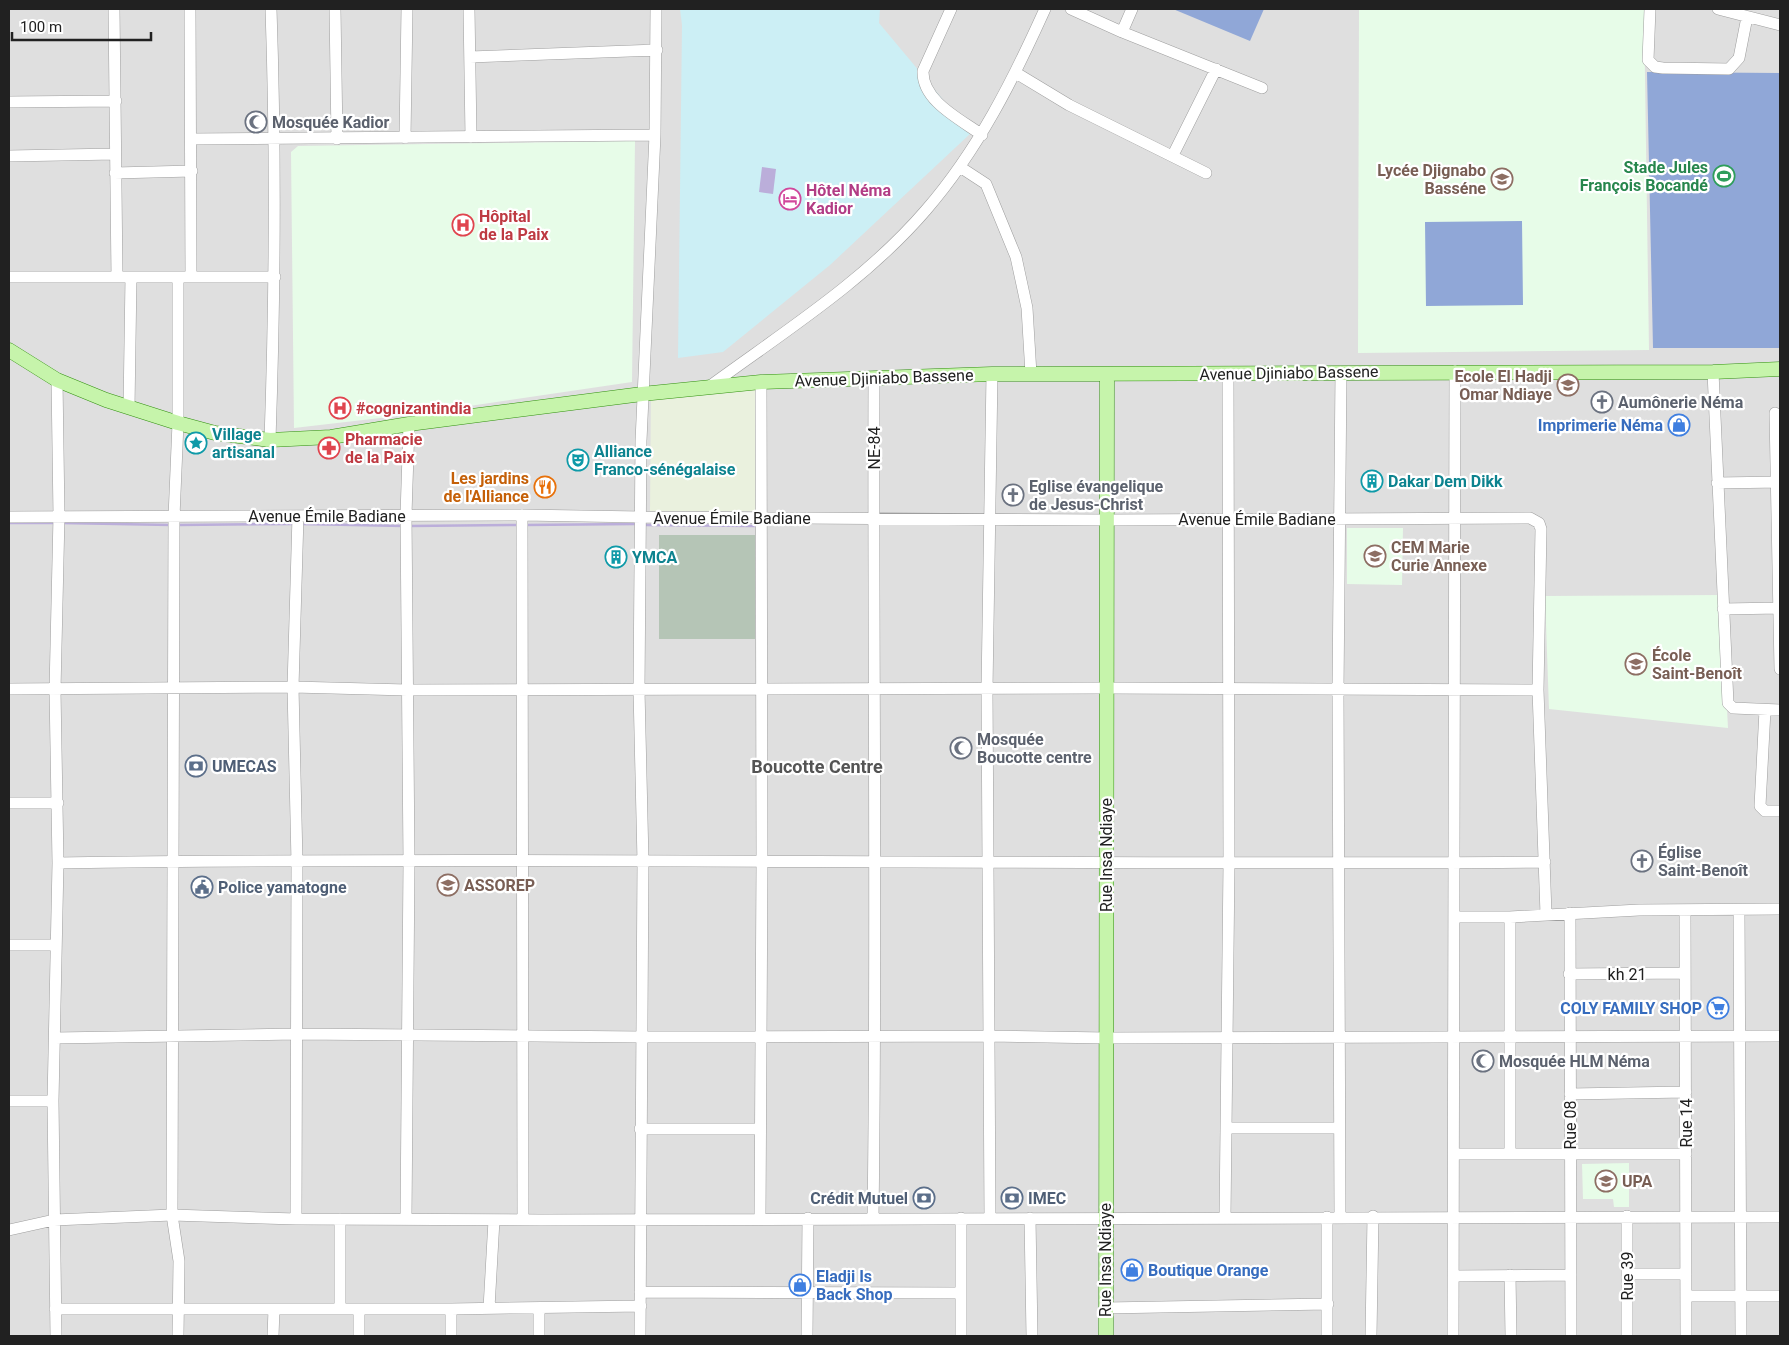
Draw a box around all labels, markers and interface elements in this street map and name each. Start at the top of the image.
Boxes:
scale bar [12,10,151,42]
text: 100 m [20,18,62,36]
mosque icon: Mosquée Kadior [244,110,268,134]
place label: Mosquée Kadior [272,113,390,132]
place label: Stade Jules François Bocandé [1580,158,1708,195]
place label: Lycée Djignabo Basséne [1377,161,1486,198]
sports icon: Stade Jules François Bocandé [1712,164,1736,188]
school or university icon: Lycée Djignabo Basséne [1490,167,1514,191]
place label: Hôtel Néma Kadior [806,181,891,218]
hotel icon: Hôtel Néma Kadior [778,187,802,211]
place label: Hôpital de la Paix [479,207,549,244]
hospital icon: Hôpital de la Paix [451,213,475,237]
street label: Avenue Djiniabo Bassene [1199,362,1379,384]
street label: Avenue Djiniabo Bassene [794,365,974,391]
place label: Ecole El Hadji Omar Ndiaye [1454,367,1552,404]
school or university icon: Ecole El Hadji Omar Ndiaye [1556,373,1580,397]
church icon: Aumônerie Néma [1590,390,1614,414]
place label: Aumônerie Néma [1618,393,1744,412]
hospital icon: #cognizantindia [328,396,352,420]
place label: #cognizantindia [356,399,472,418]
shop icon: Imprimerie Néma [1667,413,1691,437]
place label: Imprimerie Néma [1538,416,1663,435]
place label: Village artisanal [212,425,275,462]
street label: NE-84 [865,427,884,469]
place label: Pharmacie de la Paix [345,430,423,467]
place icon: Village artisanal [184,431,208,455]
pharmacy icon: Pharmacie de la Paix [317,436,341,460]
place label: Alliance Franco-sénégalaise [594,442,736,479]
theatre icon: Alliance Franco-sénégalaise [566,448,590,472]
place label: Les jardins de l'Alliance [444,469,529,506]
building icon: Dakar Dem Dikk [1360,469,1384,493]
place label: Dakar Dem Dikk [1388,472,1503,491]
restaurant icon: Les jardins de l'Alliance [533,475,557,499]
place label: Eglise évangelique de Jesus-Christ [1029,477,1164,514]
church icon: Eglise évangelique de Jesus-Christ [1001,483,1025,507]
street label: Avenue Émile Badiane [248,507,406,526]
street label: Avenue Émile Badiane [653,509,811,528]
street label: Avenue Émile Badiane [1178,510,1336,529]
place label: CEM Marie Curie Annexe [1391,538,1487,575]
school or university icon: CEM Marie Curie Annexe [1363,544,1387,568]
building icon: YMCA [604,545,628,569]
place label: YMCA [632,548,677,567]
place label: École Saint-Benoît [1652,646,1743,683]
school or university icon: École Saint-Benoît [1624,652,1648,676]
place label: Mosquée Boucotte centre [977,730,1092,767]
mosque icon: Mosquée Boucotte centre [949,736,973,760]
bank icon: UMECAS [184,754,208,778]
district label: Boucotte Centre [751,756,883,777]
place label: UMECAS [212,757,277,776]
street label: Rue Insa Ndiaye [1097,798,1116,912]
place label: Église Saint-Benoît [1658,843,1749,880]
church icon: Église Saint-Benoît [1630,849,1654,873]
school or university icon: ASSOREP [436,873,460,897]
public building icon: Police yamatogne [190,875,214,899]
place label: ASSOREP [464,876,535,895]
place label: Police yamatogne [218,878,347,897]
street label: kh 21 [1608,965,1646,984]
supermarket icon: COLY FAMILY SHOP [1706,996,1730,1020]
place label: COLY FAMILY SHOP [1560,999,1702,1018]
mosque icon: Mosquée HLM Néma [1471,1049,1495,1073]
place label: Mosquée HLM Néma [1499,1052,1650,1071]
street label: Rue 14 [1677,1098,1696,1148]
street label: Rue 08 [1561,1100,1580,1150]
school or university icon: UPA [1594,1169,1618,1193]
place label: UPA [1622,1172,1653,1191]
bank icon: Crédit Mutuel [912,1186,936,1210]
bank icon: IMEC [1000,1186,1024,1210]
place label: Crédit Mutuel [810,1189,908,1208]
place label: IMEC [1028,1189,1066,1208]
street label: Rue Insa Ndiaye [1096,1203,1115,1317]
street label: Rue 39 [1618,1251,1637,1301]
shop icon: Boutique Orange [1120,1258,1144,1282]
place label: Boutique Orange [1148,1261,1269,1280]
place label: Eladji Is Back Shop [816,1267,892,1304]
shop icon: Eladji Is Back Shop [788,1273,812,1297]

